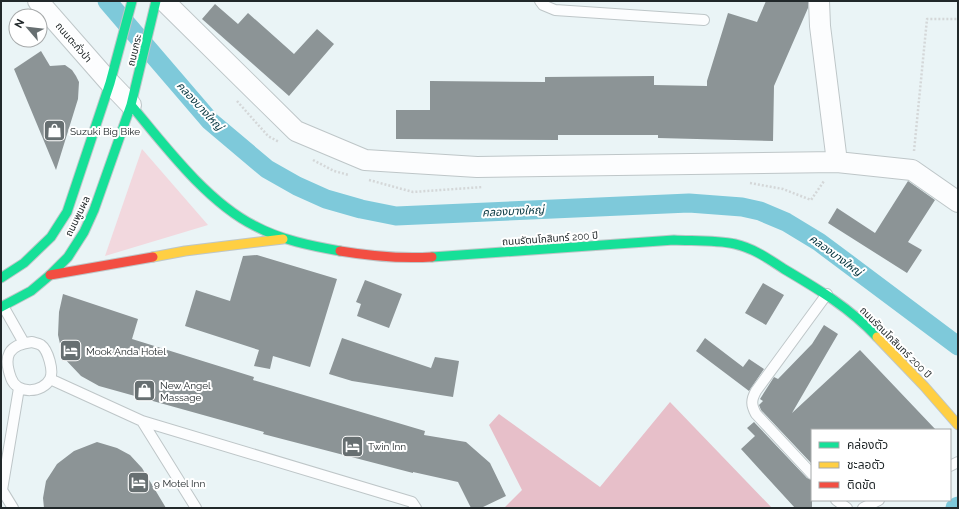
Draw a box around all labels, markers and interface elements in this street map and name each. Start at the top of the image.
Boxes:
north arrow [8,8,48,48]
text: N [12,17,27,30]
street label: ถนนตะกั่วป่า [53,19,95,64]
street label: ถนนกระ [125,33,144,67]
water label: คลองบางใหญ่ [174,79,227,135]
shop icon: Suzuki Big Bike [41,118,67,144]
place label: Suzuki Big Bike [70,126,140,137]
street label: ถนนพูนผล [63,194,93,239]
water label: คลองบางใหญ่ [482,203,546,220]
street label: ถนนรัตนโกสินทร์ 200 ปี [502,230,598,247]
water label: คลองบางใหญ่ [807,232,866,280]
street label: ถนนรัตนโกสินทร์ 200 ปี [858,304,934,380]
hotel icon: Mook Anda Hotel [57,338,83,364]
place label: Mook Anda Hotel [86,346,166,357]
shop icon: New Angel Massage [131,378,157,404]
place label: New Angel Massage [160,380,211,403]
legend [811,429,951,501]
hotel icon: Twin Inn [339,433,365,459]
text: คล่องตัว [847,438,888,452]
place label: Twin Inn [368,441,406,452]
text: ชะลอตัว [847,458,885,472]
hotel icon: 9 Motel Inn [125,470,151,496]
place label: 9 Motel Inn [154,478,205,489]
text: ติดขัด [847,478,876,492]

